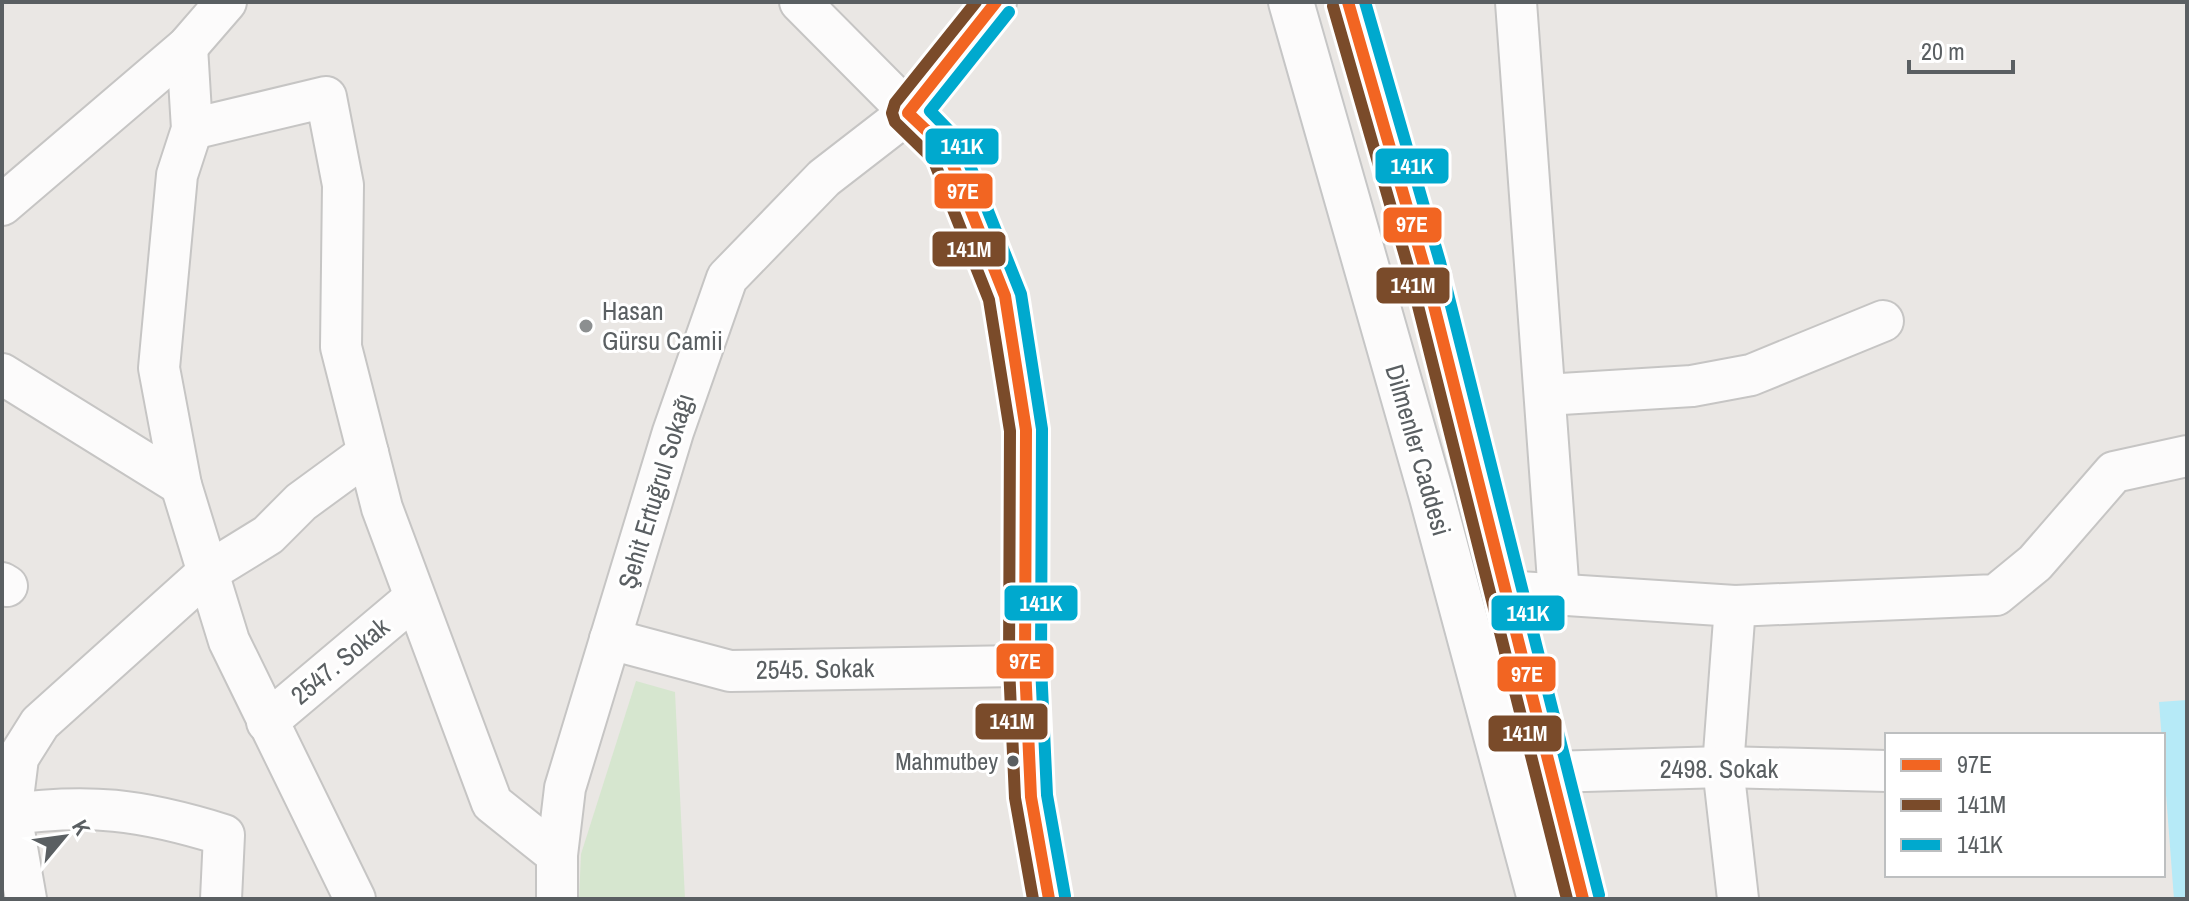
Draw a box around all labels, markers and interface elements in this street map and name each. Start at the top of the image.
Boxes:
scale bar [1909,24,2013,74]
text: 20 m [1921,35,1965,67]
line badge: 141K [924,127,1000,166]
text: 141K [940,131,984,161]
line badge: 141K [1374,147,1450,185]
text: 141K [1390,151,1434,181]
line badge: 97E [933,172,994,210]
text: 97E [947,176,979,206]
line badge: 97E [1382,206,1443,244]
text: 97E [1396,209,1428,239]
line badge: 141M [931,230,1007,268]
text: 141M [946,234,992,264]
line badge: 141M [1375,266,1451,305]
text: 141M [1390,270,1436,300]
place label: Hasan Gürsu Camii [602,293,723,358]
marker: Hasan Gürsu Camii [577,317,595,335]
street label: Dilmenler Caddesi [1377,360,1460,540]
street label: Şehit Ertuğrul Sokağı [609,389,702,593]
line badge: 141K [1003,584,1079,622]
text: 141K [1019,588,1063,618]
line badge: 141K [1490,594,1566,632]
text: 141K [1506,598,1550,628]
street label: 2547. Sokak [283,609,397,712]
line badge: 97E [995,642,1055,680]
text: 97E [1009,646,1041,676]
street label: 2545. Sokak [755,650,875,687]
line badge: 97E [1496,655,1557,693]
text: 97E [1511,659,1543,689]
line badge: 141M [974,702,1049,741]
text: 141M [989,706,1035,736]
line badge: 141M [1487,714,1563,753]
text: 141M [1502,718,1548,748]
legend [1885,733,2165,877]
place label: Mahmutbey [895,745,998,777]
text: 97E [1957,748,1992,780]
street label: 2498. Sokak [1660,751,1779,786]
marker: Mahmutbey [1005,753,1021,769]
text: 141M [1957,788,2006,820]
north arrow [24,797,104,877]
text: K [65,814,98,840]
text: 141K [1957,828,2003,860]

